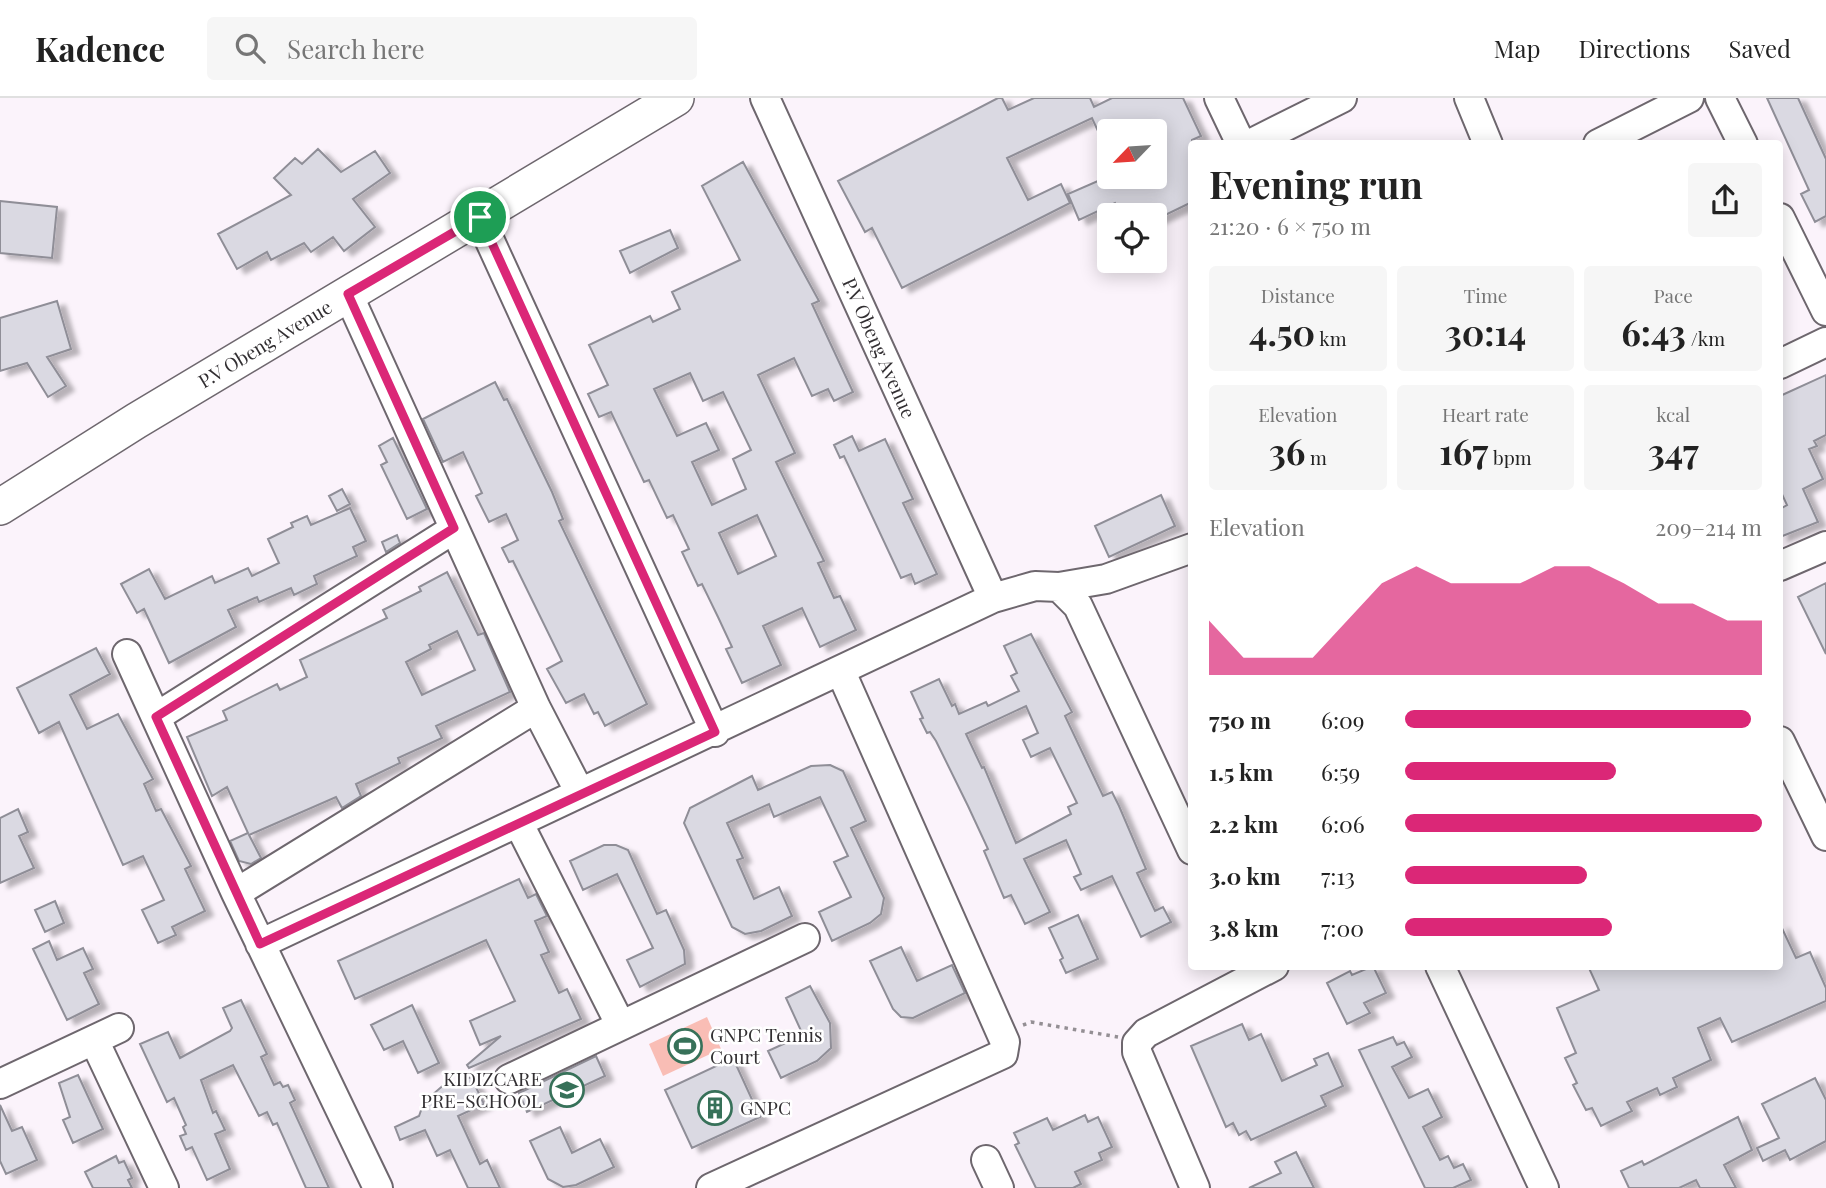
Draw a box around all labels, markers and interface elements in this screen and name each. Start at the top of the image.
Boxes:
search box [207,17,697,80]
text: Kadence [35,26,165,70]
icon: search [231,29,269,67]
text: Search here [287,31,425,66]
text: Map [1494,32,1540,64]
text: Directions [1578,32,1691,64]
text: Saved [1729,32,1791,64]
north arrow [1097,119,1167,189]
map controls [1097,119,1167,273]
text: Evening run [1209,158,1423,209]
button: share [1688,163,1762,237]
pin [450,187,510,247]
icon: arrive [461,198,499,236]
button: locate [1097,203,1167,273]
text: 21:20 · 6 × 750 m [1209,210,1371,241]
street label: P.V Obeng Avenue [837,273,923,422]
text: Distance [1261,282,1335,308]
text: Time [1464,282,1507,308]
text: Pace [1654,282,1693,308]
street label: P.V Obeng Avenue [193,293,336,393]
text: 4.50 [1249,308,1315,355]
text: 30:14 [1445,308,1526,355]
text: 6:43 [1621,308,1686,355]
text: km [1315,325,1347,351]
text: /km [1686,325,1725,351]
text: Elevation [1258,401,1337,427]
text: Heart rate [1442,401,1529,427]
text: kcal [1656,401,1690,427]
text: 36 [1269,427,1305,474]
text: 167 [1439,427,1488,474]
text: 347 [1648,427,1699,474]
text: m [1305,444,1327,470]
text: bpm [1488,444,1532,470]
text: Elevation [1209,511,1305,542]
text: 209–214 m [1655,511,1762,542]
text: 750 m [1209,704,1271,735]
text: 6:09 [1321,704,1365,735]
text: 1.5 km [1209,756,1273,787]
text: 6:59 [1321,756,1360,787]
text: 2.2 km [1209,808,1278,839]
text: 6:06 [1321,808,1365,839]
text: 3.0 km [1209,860,1281,891]
text: 7:13 [1321,860,1355,891]
text: 3.8 km [1209,912,1279,943]
text: 7:00 [1321,912,1364,943]
place label: GNPC Tennis Court [710,1021,823,1069]
sports icon: GNPC Tennis Court [666,1027,704,1065]
place label: KIDIZCARE PRE-SCHOOL [421,1065,542,1113]
school or university icon: KIDIZCARE PRE-SCHOOL [548,1071,586,1109]
building icon: GNPC [696,1089,734,1127]
place label: GNPC [740,1094,791,1120]

